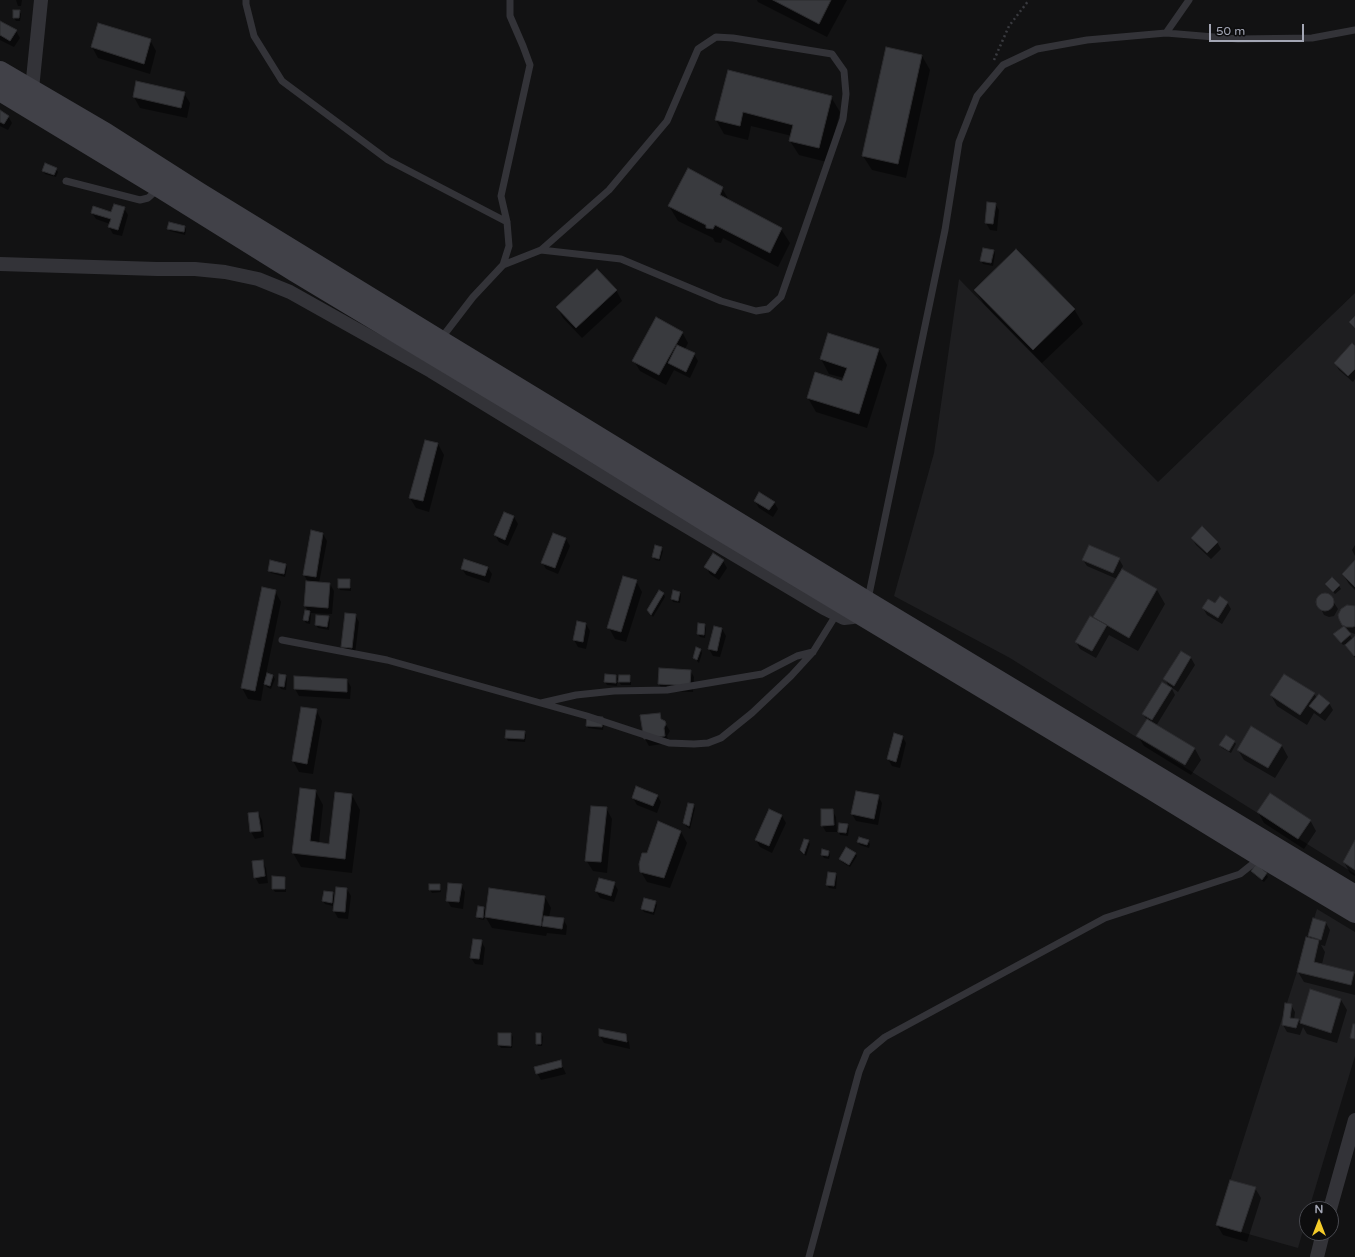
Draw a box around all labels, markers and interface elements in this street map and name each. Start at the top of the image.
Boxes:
scale bar [1211,16,1306,42]
text: 50 m [1216,24,1245,38]
north arrow [1299,1201,1339,1241]
text: N [1315,1203,1323,1216]

